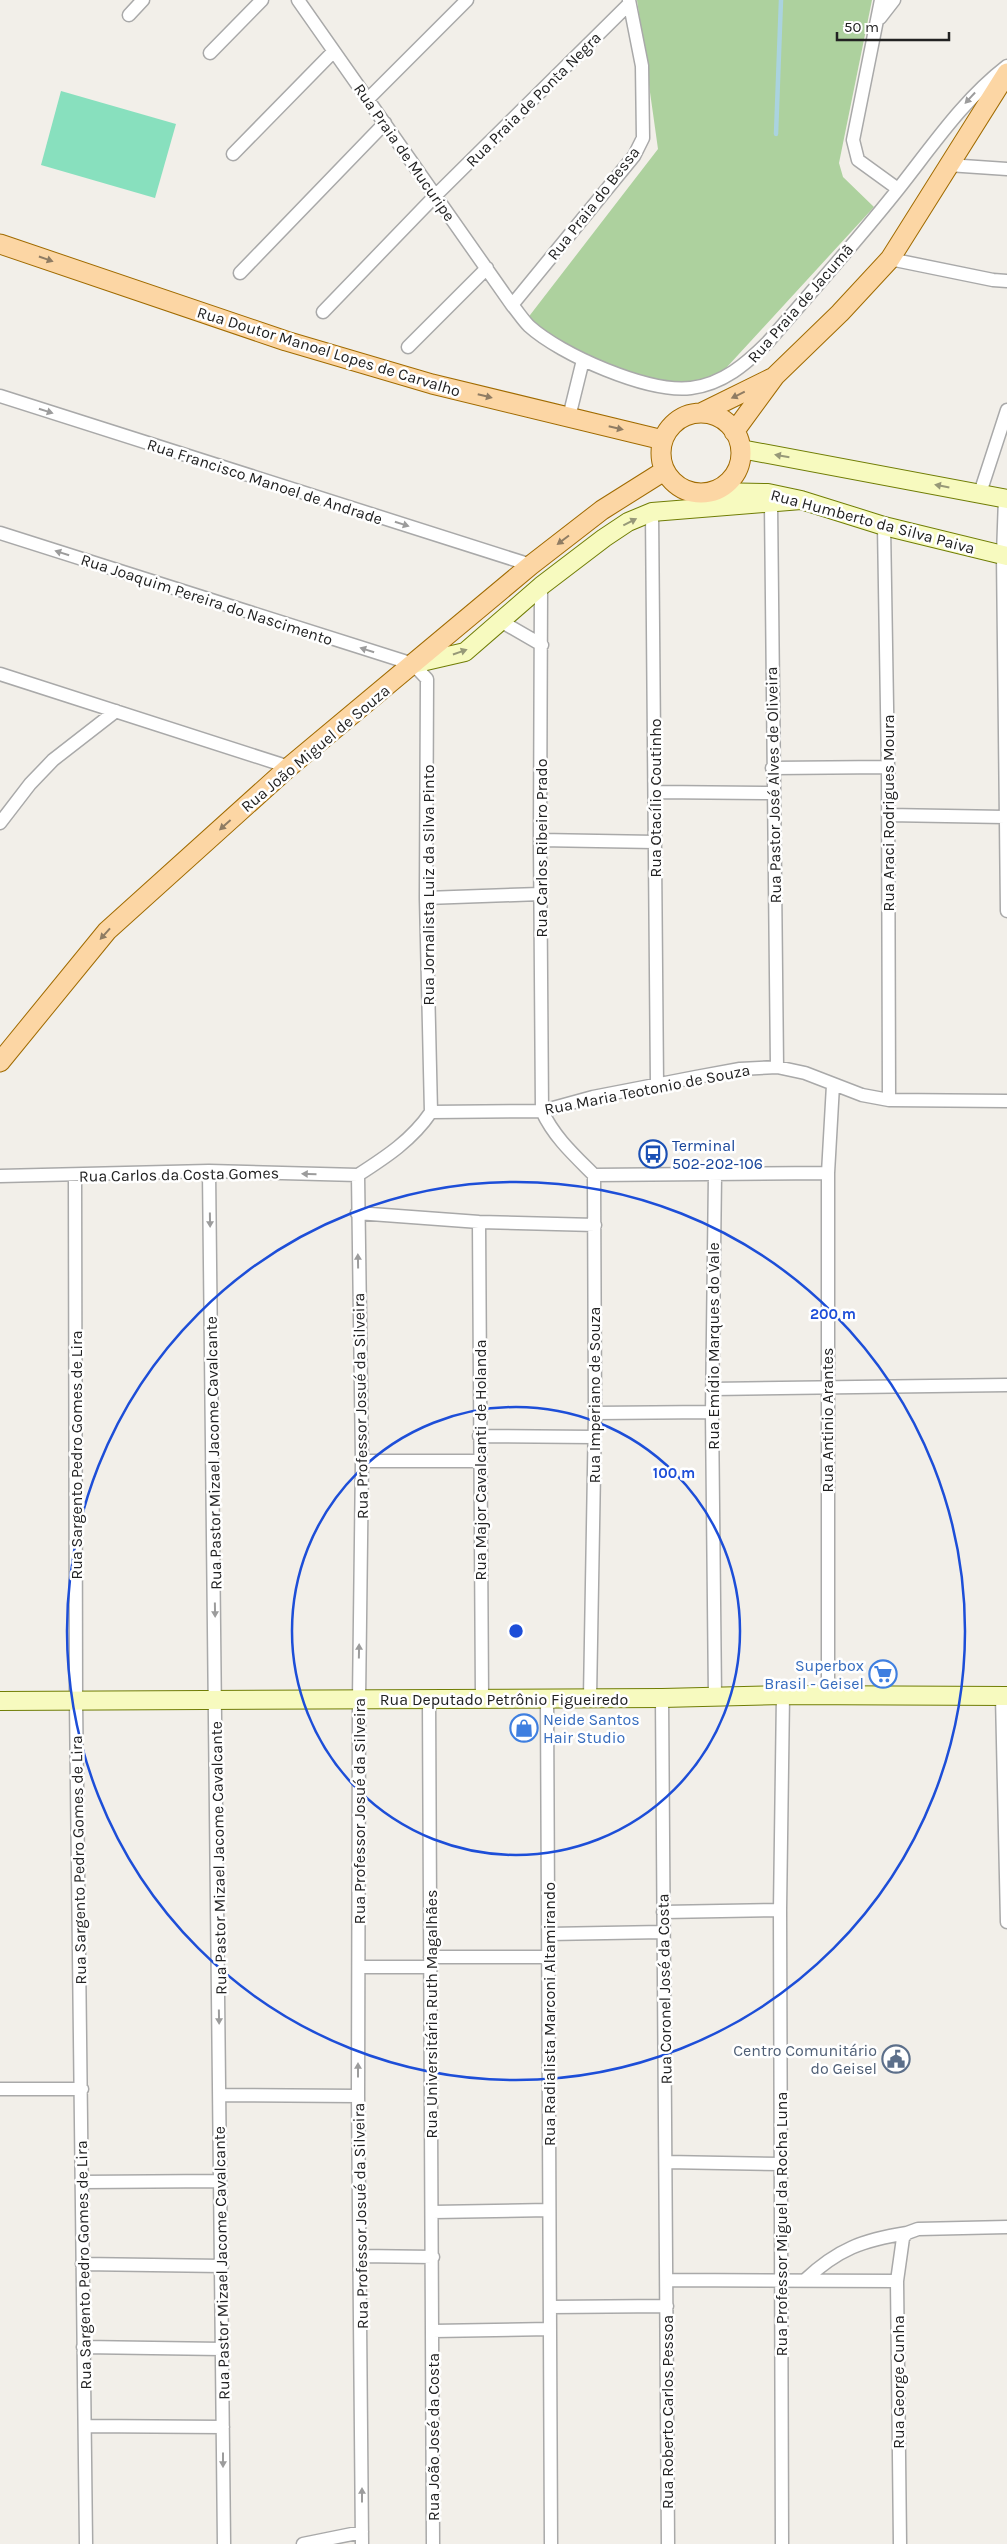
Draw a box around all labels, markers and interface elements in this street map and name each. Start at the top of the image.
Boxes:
scale bar [837,10,950,42]
text: 50 m [844,18,879,36]
street label: Rua Praia de Ponta Negra [462,28,605,171]
street label: Rua Praia de Mucuripe [350,80,459,225]
one-way arrow [965,92,976,104]
street label: Rua Praia do Bessa [543,143,644,264]
street label: Rua Praia de Jacumã [744,240,857,367]
one-way arrow [39,256,54,264]
street label: Rua Doutor Manoel Lopes de Carvalho [195,302,463,401]
one-way arrow [731,391,745,399]
one-way arrow [477,392,493,400]
one-way arrow [39,408,54,416]
one-way arrow [609,424,624,432]
street label: Rua Francisco Manoel de Andrade [145,434,385,529]
one-way arrow [774,452,790,460]
one-way arrow [934,481,950,489]
street label: Rua Humberto da Silva Paiva [769,485,977,558]
one-way arrow [623,518,637,526]
one-way arrow [394,521,409,528]
one-way arrow [556,535,570,545]
one-way arrow [54,548,69,556]
street label: Rua Joaquim Pereira do Nascimento [79,550,335,649]
one-way arrow [359,645,374,653]
one-way arrow [453,648,468,656]
street label: Rua Pastor José Alves de Oliveira [762,666,785,904]
street label: Rua João Miguel de Souza [237,681,394,816]
street label: Rua Araci Rodrigues Moura [879,715,898,912]
street label: Rua Otacílio Coutinho [646,718,665,878]
street label: Rua Carlos Ribeiro Prado [532,759,551,937]
street label: Rua Jornalista Luiz da Silva Pinto [419,765,438,1005]
one-way arrow [219,819,231,831]
one-way arrow [99,928,111,940]
street label: Rua Maria Teotonio de Souza [543,1060,752,1119]
place label: Terminal 502-202-106 [672,1136,763,1173]
bus stop icon: Terminal 502-202-106 [638,1139,668,1169]
street label: Rua Carlos da Costa Gomes [79,1163,279,1186]
one-way arrow [301,1170,317,1178]
one-way arrow [206,1212,214,1228]
street label: Rua Emídio Marques do Vale [704,1242,723,1450]
one-way arrow [354,1253,362,1269]
street label: Rua Professor Josué da Silveira [349,1293,372,1519]
text: 200 m [810,1305,856,1323]
street label: Rua Imperiano de Souza [585,1307,604,1483]
street label: Rua Pastor Mizael Jacome Cavalcante [202,1316,225,1590]
street label: Rua Sargento Pedro Gomes de Lira [67,1330,86,1580]
street label: Rua Major Cavalcanti de Holanda [471,1339,490,1581]
street label: Rua Antinio Arantes [818,1348,837,1492]
text: 100 m [653,1464,695,1482]
one-way arrow [211,1602,219,1618]
centre of rings [507,1622,525,1640]
one-way arrow [356,1643,364,1659]
place label: Superbox Brasil - Geisel [764,1656,864,1693]
supermarket icon: Superbox Brasil - Geisel [868,1659,898,1689]
street label: Rua Deputado Petrônio Figueiredo [380,1690,628,1709]
street label: Rua Professor Josué da Silveira [350,1698,369,1924]
place label: Neide Santos Hair Studio [543,1710,640,1747]
shop icon: Neide Santos Hair Studio [509,1713,539,1743]
street label: Rua Pastor Mizael Jacome Cavalcante [207,1721,230,1995]
street label: Rua Sargento Pedro Gomes de Lira [67,1735,90,1985]
street label: Rua Radialista Marconi Altamirando [540,1882,559,2146]
street label: Rua Universitária Ruth Magalhães [422,1890,441,2138]
street label: Rua Coronel José da Costa [653,1893,676,2085]
one-way arrow [215,2010,223,2026]
place label: Centro Comunitário do Geisel [733,2041,877,2078]
public building icon: Centro Comunitário do Geisel [881,2044,911,2074]
one-way arrow [354,2062,362,2078]
street label: Rua Professor Miguel da Rocha Luna [772,2092,791,2356]
street label: Rua Professor Josué da Silveira [349,2103,372,2329]
street label: Rua Pastor Mizael Jacome Cavalcante [210,2126,233,2400]
street label: Rua Sargento Pedro Gomes de Lira [72,2140,95,2390]
street label: Rua Roberto Carlos Pessoa [658,2315,677,2509]
street label: Rua George Cunha [889,2315,908,2449]
street label: Rua João José da Costa [424,2353,443,2521]
one-way arrow [219,2452,227,2468]
one-way arrow [358,2487,366,2503]

